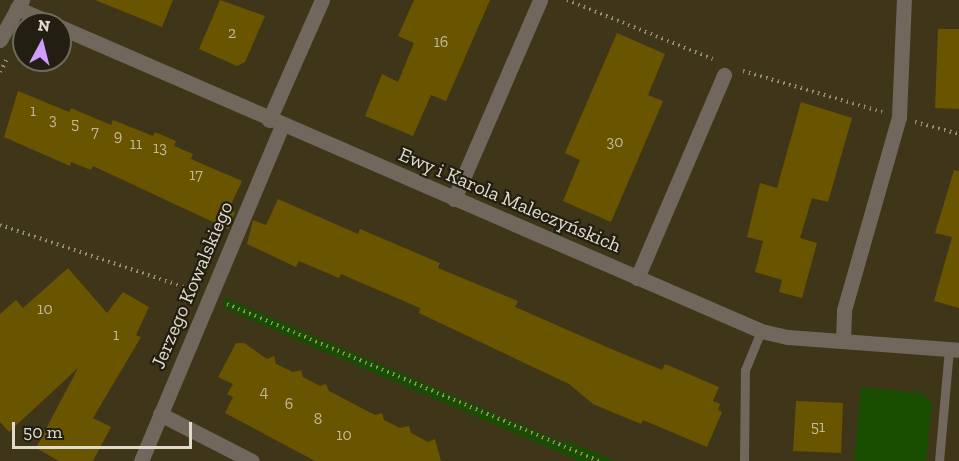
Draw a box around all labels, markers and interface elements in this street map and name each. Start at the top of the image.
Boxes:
north arrow [12,12,72,72]
text: N [37,15,51,36]
house number: 2 [228,23,236,43]
house number: 16 [434,32,448,52]
house number: 1 [30,101,36,121]
house number: 3 [49,110,57,130]
house number: 5 [71,114,79,134]
house number: 7 [91,122,99,142]
house number: 9 [114,126,122,146]
house number: 30 [606,132,624,152]
house number: 11 [130,134,142,154]
house number: 13 [153,138,167,158]
street label: Ewy i Karola Maleczyńskich [395,142,625,258]
house number: 17 [189,165,203,185]
street label: Jerzego Kowalskiego [146,198,238,372]
house number: 10 [37,299,53,319]
house number: 1 [113,325,119,345]
house number: 4 [260,382,268,402]
house number: 6 [285,394,293,414]
house number: 8 [314,409,322,429]
scale bar [15,410,195,448]
house number: 51 [811,417,825,437]
text: 50 m [23,421,62,443]
house number: 10 [336,425,352,445]

